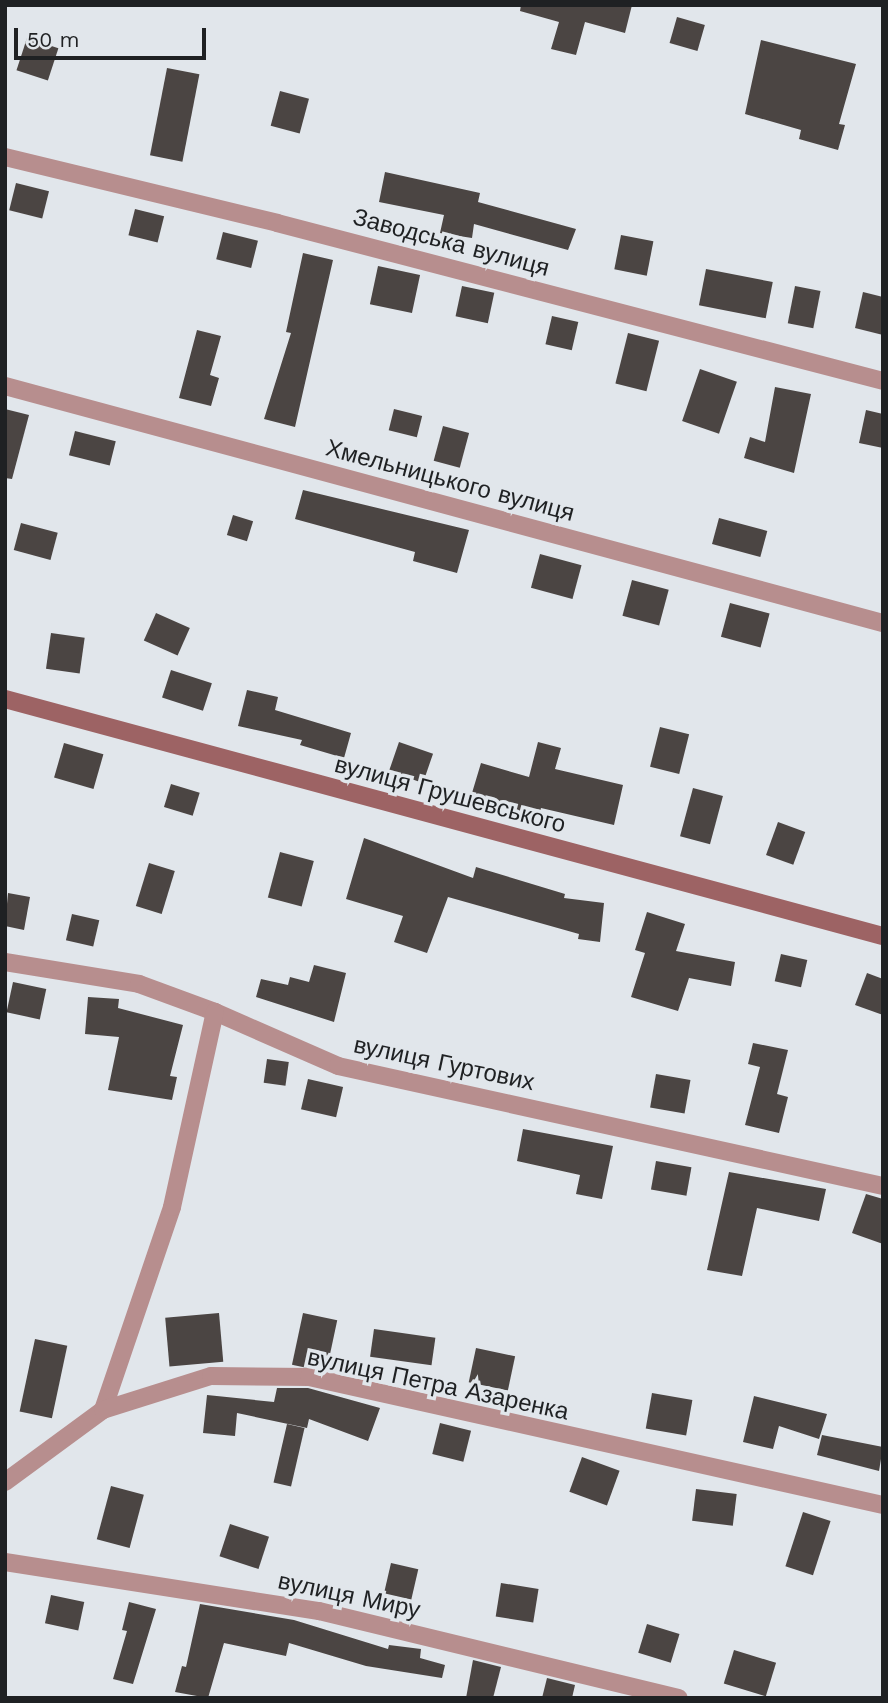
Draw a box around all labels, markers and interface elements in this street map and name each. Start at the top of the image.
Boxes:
scale bar [18,14,210,58]
text: 50 m [27,27,79,52]
street label: Заводська вулиця [350,203,552,283]
street label: Хмельницького вулиця [323,434,577,528]
street label: вулиця Грушевського [331,750,569,840]
street label: вулиця Гуртових [351,1031,537,1097]
street label: вулиця Петра Азаренка [305,1343,571,1427]
street label: вулиця Миру [275,1567,423,1625]

